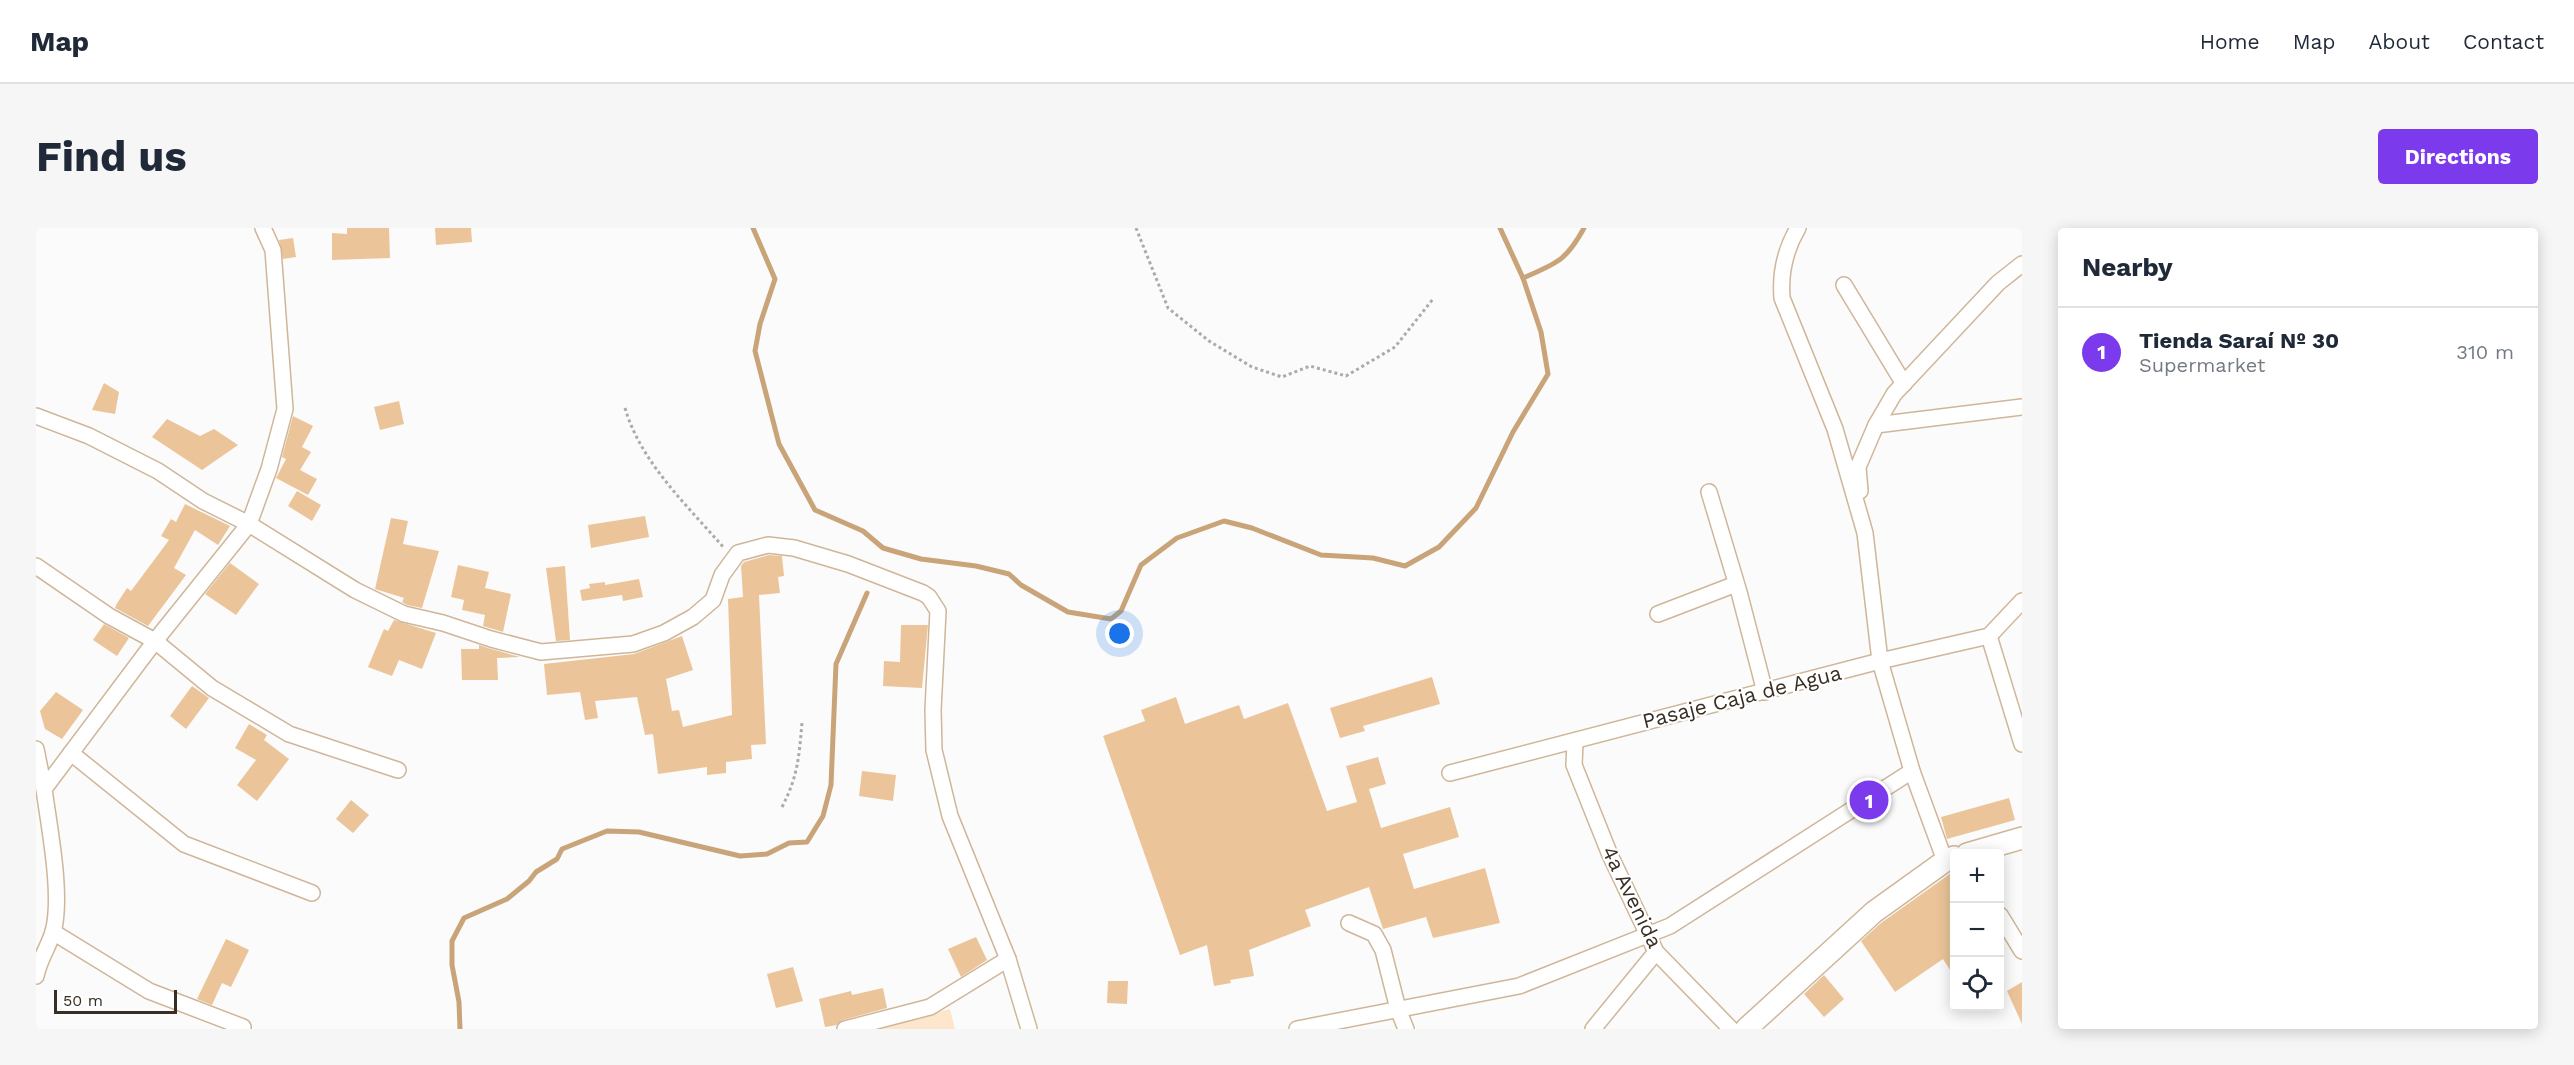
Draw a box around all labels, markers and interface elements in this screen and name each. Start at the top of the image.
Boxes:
text: Map [30,25,89,58]
text: Home [2200,29,2260,54]
text: Map [2293,29,2336,54]
text: About [2369,29,2430,54]
text: Contact [2463,29,2544,54]
button: Directions [2378,129,2538,184]
text: Find us [36,132,187,181]
text: Nearby [2082,252,2173,282]
text: Tienda Saraí Nº 30 [2139,328,2339,353]
text: 1 [2097,340,2106,364]
text: 310 m [2456,340,2514,364]
text: Supermarket [2139,353,2265,377]
your location [1105,619,1134,648]
street label: Pasaje Caja de Agua [1640,660,1844,733]
pin: 1 [1850,778,1888,822]
street label: 4a Avenida [1597,842,1668,952]
map controls [1950,849,2004,1011]
button: + [1950,849,2004,903]
button: − [1950,903,2004,957]
button: locate [1950,957,2004,1011]
scale bar [54,987,177,1014]
text: 50 m [63,991,103,1010]

